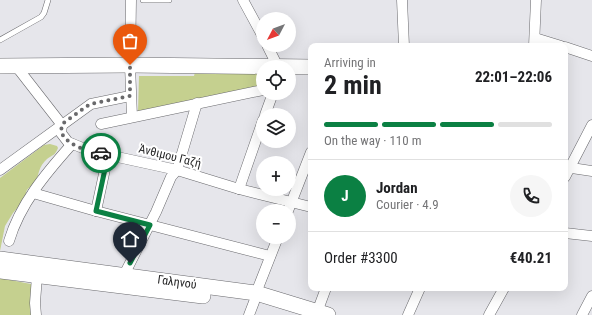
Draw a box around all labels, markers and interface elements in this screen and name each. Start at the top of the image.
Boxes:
north arrow [256,12,296,52]
map controls [256,12,296,244]
pin [113,24,147,65]
icon: bag [119,30,141,52]
text: Arriving in [324,55,376,70]
button: locate [256,60,296,100]
text: 22:01–22:06 [475,68,552,86]
text: 2 min [324,70,382,100]
button: layers [256,108,296,148]
courier [81,133,121,173]
text: On the way · 110 m [324,133,421,148]
street label: Άνθιμου Γαζή [137,141,203,171]
icon: car [90,142,112,164]
button: + [256,156,296,196]
button: phone [510,175,552,217]
text: Jordan [376,179,418,197]
text: J [341,187,349,205]
text: Courier · 4.9 [376,197,439,212]
button: − [256,204,296,244]
pin [113,222,147,263]
icon: home [119,228,141,250]
text: Order #3300 [324,249,398,267]
text: €40.21 [510,249,552,267]
street label: Γαληνού [156,272,198,292]

